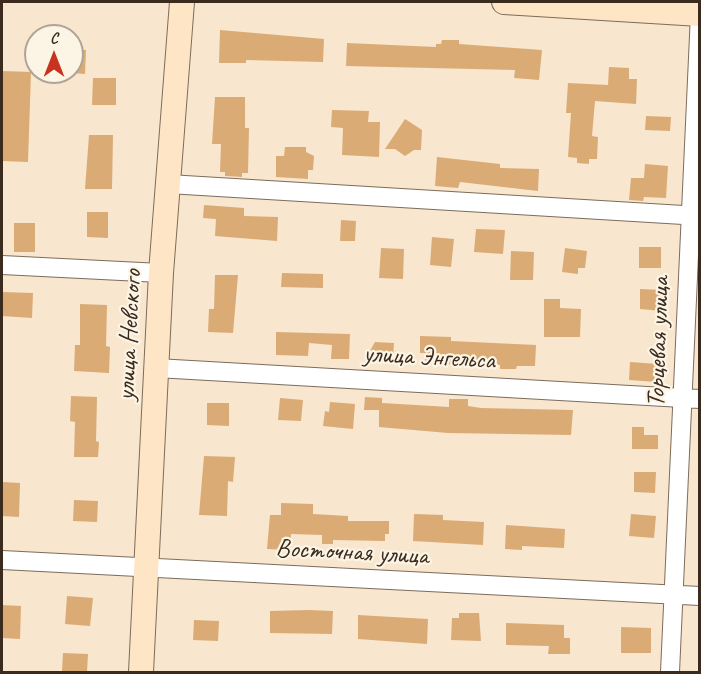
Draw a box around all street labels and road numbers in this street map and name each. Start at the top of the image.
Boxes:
street label: улица Невского [111,269,149,401]
street label: Торцевая улица [641,276,677,408]
street label: улица Энгельса [362,339,496,377]
street label: Восточная улица [275,533,429,573]

